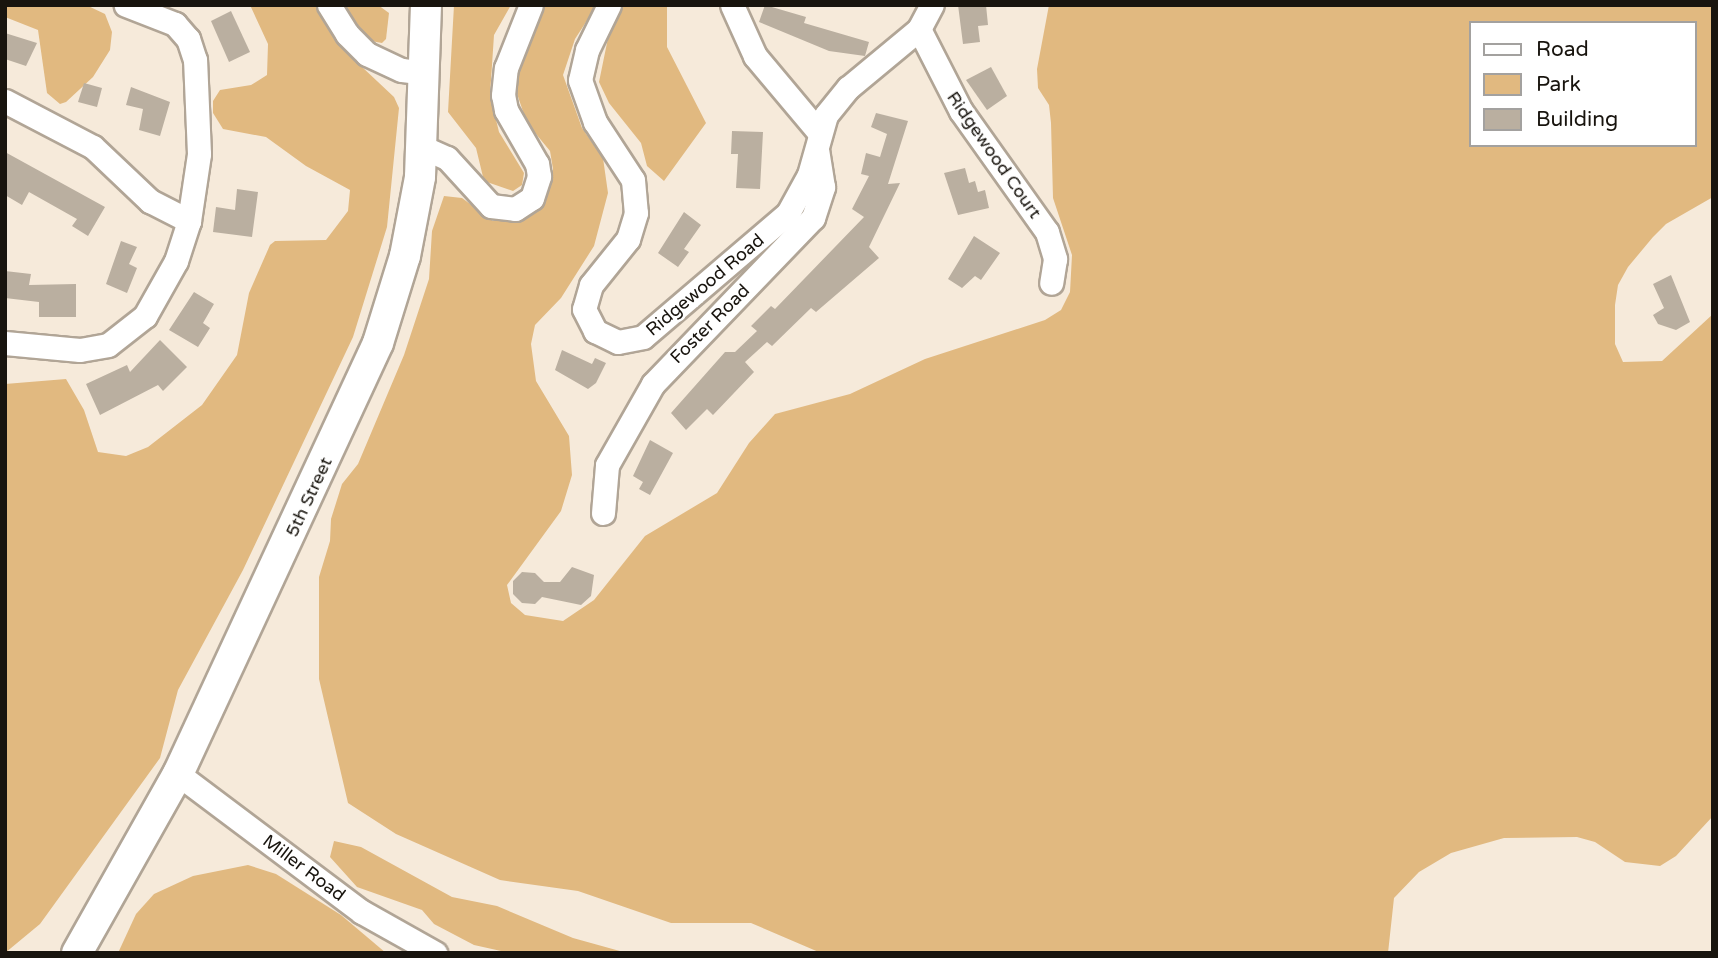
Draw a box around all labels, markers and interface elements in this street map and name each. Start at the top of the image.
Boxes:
legend [1470,21,1697,147]
text: Road [1536,37,1589,62]
text: Park [1536,72,1581,97]
street label: Ridgewood Court [942,87,1046,223]
text: Building [1536,107,1618,132]
street label: Ridgewood Road [642,229,768,341]
street label: Foster Road [666,280,754,368]
street label: 5th Street [281,454,337,540]
street label: Miller Road [259,830,349,906]

